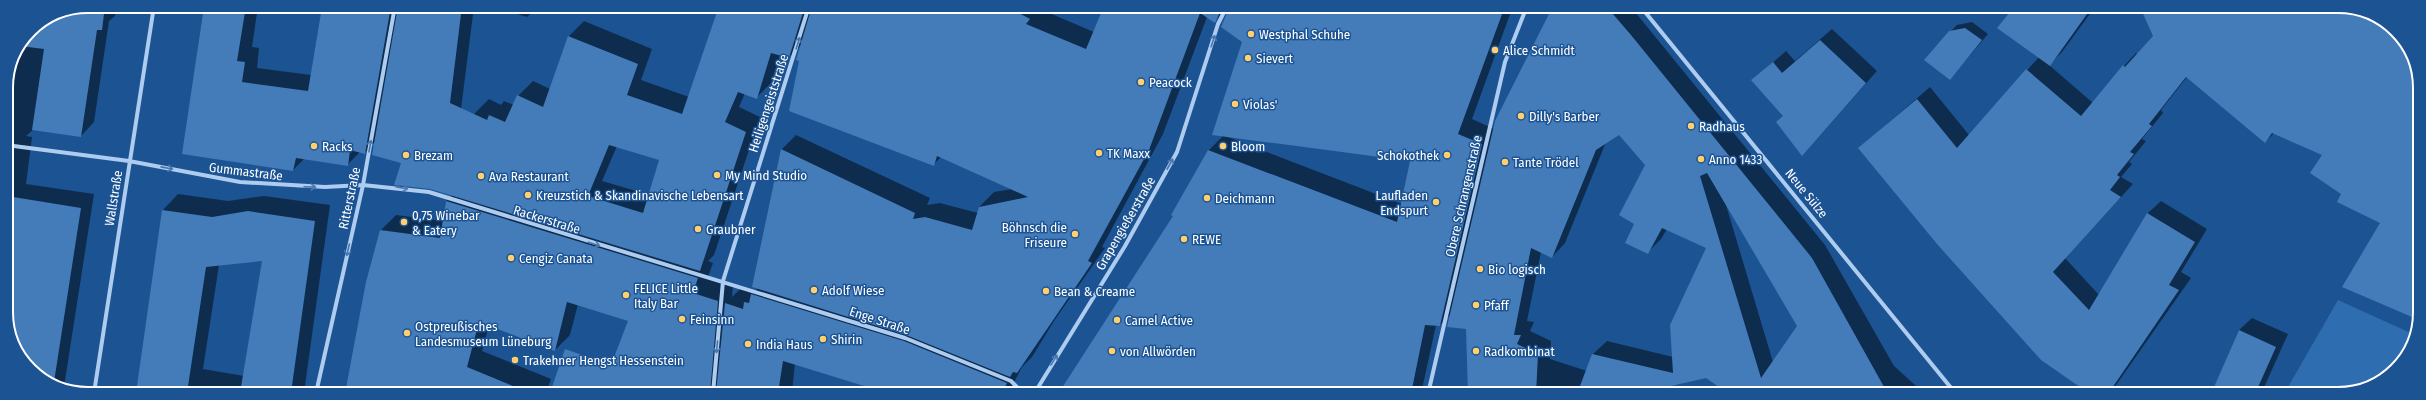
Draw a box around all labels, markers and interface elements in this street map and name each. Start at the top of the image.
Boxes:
place label: Westphal Schuhe [1259,27,1350,42]
marker: Westphal Schuhe [1246,29,1256,39]
one-way arrow [1210,35,1217,48]
one-way arrow [794,38,802,50]
place label: Alice Schmidt [1503,43,1575,58]
marker: Alice Schmidt [1490,45,1500,55]
place label: Sievert [1256,51,1294,66]
street label: Heiligengeiststraße [745,52,791,154]
marker: Sievert [1243,53,1253,63]
place label: Peacock [1149,75,1193,90]
marker: Peacock [1136,77,1146,87]
place label: Violas' [1243,97,1277,112]
marker: Violas' [1230,99,1240,109]
place label: Dilly's Barber [1529,109,1600,124]
marker: Dilly's Barber [1516,111,1526,121]
place label: Radhaus [1699,119,1745,134]
marker: Radhaus [1686,121,1696,131]
street label: Obere Schrangenstraße [1442,134,1485,258]
place label: Racks [322,139,353,154]
place label: Bloom [1231,139,1265,154]
one-way arrow [366,140,374,153]
marker: Racks [309,141,319,151]
marker: Bloom [1218,141,1228,151]
place label: TK Maxx [1107,146,1150,161]
place label: Brezam [414,148,453,163]
marker: TK Maxx [1094,148,1104,158]
place label: Schokothek [1377,148,1440,163]
marker: Brezam [401,150,411,160]
marker: Schokothek [1442,150,1452,160]
place label: Anno 1433 [1709,152,1762,167]
marker: Anno 1433 [1696,154,1706,164]
place label: Tante Trödel [1513,155,1579,170]
marker: Tante Trödel [1500,157,1510,167]
one-way arrow [1167,158,1174,170]
street label: Gummastraße [208,160,284,183]
one-way arrow [160,164,173,172]
street label: Ritterstraße [336,166,363,231]
street label: Neue Sülze [1782,166,1831,221]
place label: My Mind Studio [725,168,807,183]
street label: Wallstraße [102,169,125,227]
place label: Ava Restaurant [489,169,569,184]
marker: My Mind Studio [712,170,722,180]
marker: Ava Restaurant [476,171,486,181]
street label: Grapengießerstraße [1093,174,1158,273]
one-way arrow [303,183,316,190]
one-way arrow [395,184,408,192]
place label: Kreuzstich & Skandinavische Lebensart [536,188,744,203]
place label: Laufladen Endspurt [1376,188,1429,218]
marker: Kreuzstich & Skandinavische Lebensart [523,190,533,200]
place label: Deichmann [1215,191,1275,206]
marker: Deichmann [1202,193,1212,203]
marker: Laufladen Endspurt [1431,197,1441,207]
street label: Rackerstraße [512,202,582,237]
place label: 0,75 Winebar & Eatery [412,208,480,238]
marker: 0,75 Winebar & Eatery [399,217,409,227]
place label: Böhnsch die Friseure [1002,220,1067,250]
place label: Graubner [706,222,756,237]
marker: Graubner [693,224,703,234]
marker: Böhnsch die Friseure [1070,229,1080,239]
place label: REWE [1192,232,1221,247]
marker: REWE [1179,234,1189,244]
one-way arrow [587,241,600,248]
one-way arrow [344,243,352,256]
place label: Cengiz Canata [519,251,593,266]
marker: Cengiz Canata [506,253,516,263]
place label: Bio logisch [1488,262,1546,277]
marker: Bio logisch [1475,264,1485,274]
place label: FELICE Little Italy Bar [634,281,698,311]
place label: Adolf Wiese [822,283,885,298]
place label: Bean & Creame [1054,284,1135,299]
marker: Adolf Wiese [809,285,819,295]
marker: Bean & Creame [1041,286,1051,296]
marker: FELICE Little Italy Bar [621,290,631,300]
place label: Pfaff [1484,298,1510,313]
marker: Pfaff [1471,300,1481,310]
street label: Enge Straße [848,304,912,337]
place label: Feinsinn [690,312,734,327]
place label: Camel Active [1125,313,1193,328]
marker: Feinsinn [677,314,687,324]
marker: Camel Active [1112,315,1122,325]
place label: Ostpreußisches Landesmuseum Lüneburg [415,319,552,349]
marker: Ostpreußisches Landesmuseum Lüneburg [402,328,412,338]
place label: Shirin [831,332,862,347]
marker: Shirin [818,334,828,344]
place label: India Haus [756,337,813,352]
marker: India Haus [743,339,753,349]
one-way arrow [713,340,720,353]
place label: von Allwörden [1120,344,1196,359]
place label: Radkombinat [1484,344,1555,359]
marker: von Allwörden [1107,346,1117,356]
marker: Radkombinat [1471,346,1481,356]
place label: Trakehner Hengst Hessenstein [523,353,684,368]
one-way arrow [1051,354,1059,366]
marker: Trakehner Hengst Hessenstein [510,355,520,365]

